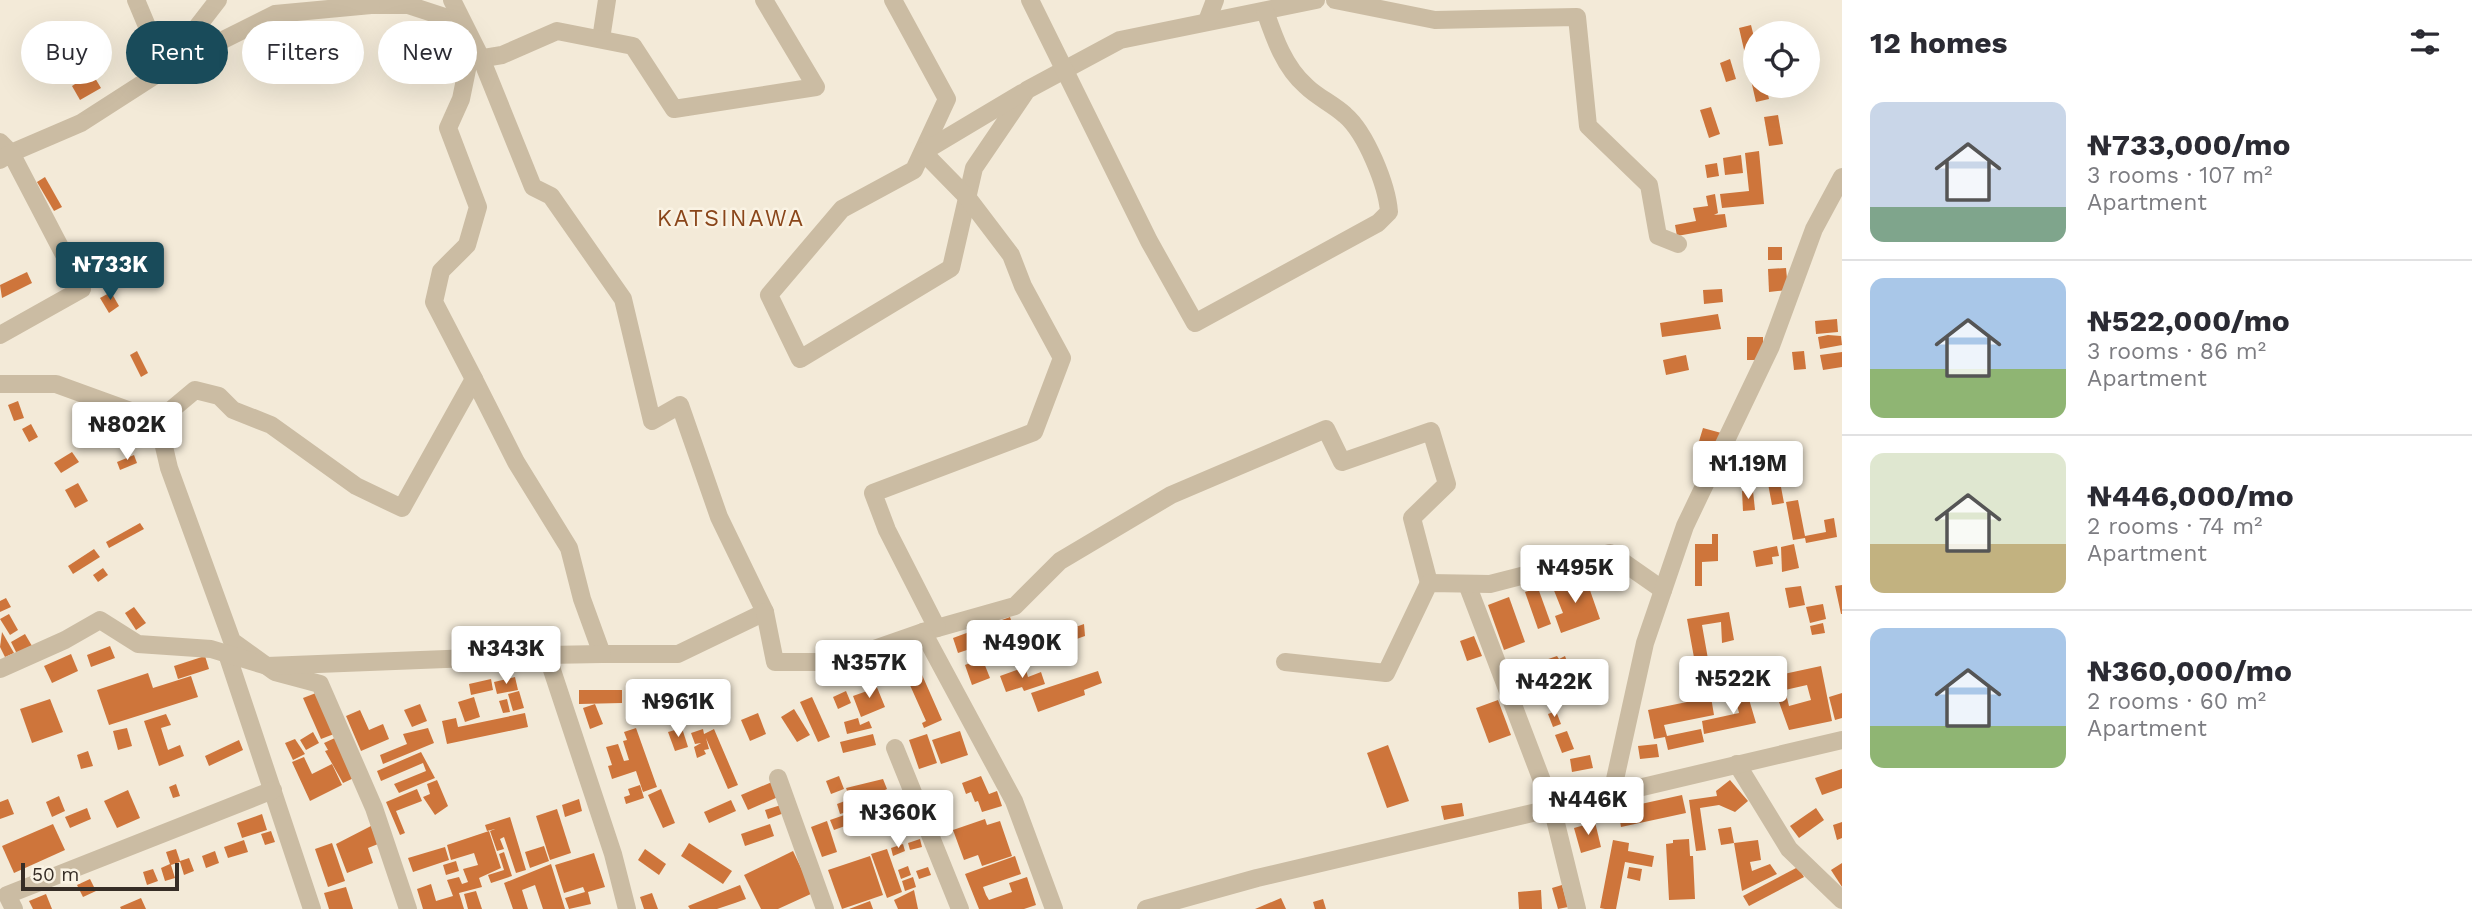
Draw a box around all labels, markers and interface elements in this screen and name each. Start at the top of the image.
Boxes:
chip: Buy [21,21,112,84]
chip: Rent [126,21,228,84]
chip: Filters [242,21,364,84]
chip: New [378,21,477,84]
map controls [1743,21,1820,98]
button: locate [1743,21,1820,98]
icon: filters [2406,23,2444,61]
text: 12 homes [1870,25,2008,60]
text: ₦733,000/mo [2087,127,2290,162]
icon: home [1926,130,2010,214]
text: 3 rooms · 107 m² [2087,162,2273,189]
text: Apartment [2087,189,2207,216]
district label: KATSINAWA [657,205,805,232]
pin: ₦733K [61,243,159,302]
text: ₦733K [72,251,148,278]
text: ₦522,000/mo [2087,303,2290,338]
icon: home [1926,306,2010,390]
text: 3 rooms · 86 m² [2087,338,2266,365]
text: Apartment [2087,365,2207,392]
pin: ₦802K [78,402,176,462]
text: ₦802K [88,411,166,438]
pin: ₦1.19M [1691,442,1805,501]
text: ₦1.19M [1709,450,1787,477]
text: ₦446,000/mo [2087,478,2294,513]
icon: home [1926,481,2010,565]
text: 2 rooms · 74 m² [2087,513,2262,540]
text: Apartment [2087,540,2207,567]
pin: ₦495K [1526,546,1624,605]
text: ₦495K [1536,554,1614,581]
pin: ₦490K [973,620,1071,680]
pin: ₦343K [457,626,555,686]
text: ₦490K [983,629,1061,656]
text: ₦343K [467,635,545,662]
pin: ₦357K [820,640,918,700]
text: ₦357K [831,649,907,676]
text: ₦360,000/mo [2087,653,2292,688]
pin: ₦522K [1684,656,1782,716]
icon: home [1926,656,2010,740]
pin: ₦422K [1505,660,1603,719]
text: ₦522K [1695,665,1771,692]
text: ₦422K [1516,668,1592,695]
pin: ₦961K [629,680,727,739]
text: ₦961K [642,688,714,715]
text: 2 rooms · 60 m² [2087,688,2266,715]
text: Apartment [2087,715,2207,742]
pin: ₦446K [1539,778,1637,837]
text: ₦446K [1549,786,1627,813]
pin: ₦360K [849,790,947,850]
text: ₦360K [859,799,937,826]
scale bar [21,860,178,892]
text: 50 m [32,863,79,886]

